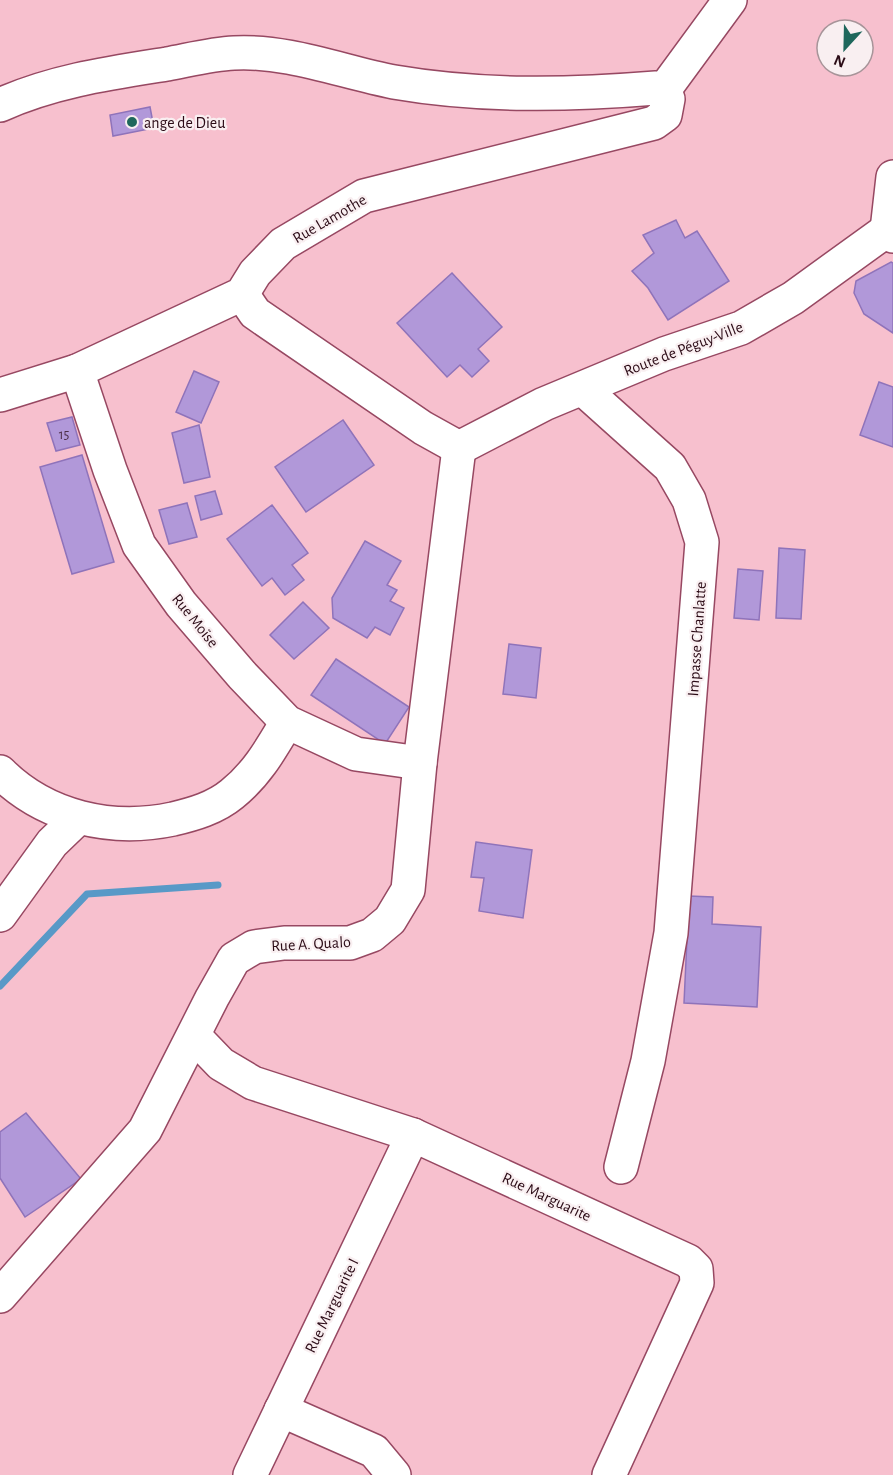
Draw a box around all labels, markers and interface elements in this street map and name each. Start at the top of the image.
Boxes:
north arrow [815,18,875,78]
text: N [832,51,848,70]
marker: ange de Dieu [125,115,139,129]
place label: ange de Dieu [144,115,225,131]
street label: Rue Lamothe [290,191,369,246]
street label: Route de Péguy-Ville [622,319,746,380]
house number: 15 [59,428,69,442]
street label: Impasse Chanlatte [685,581,709,697]
street label: Rue Moïse [169,591,222,651]
street label: Rue A. Qualo [271,934,352,955]
street label: Rue Marguarite [500,1169,593,1224]
street label: Rue Marguarite I [302,1256,362,1355]

